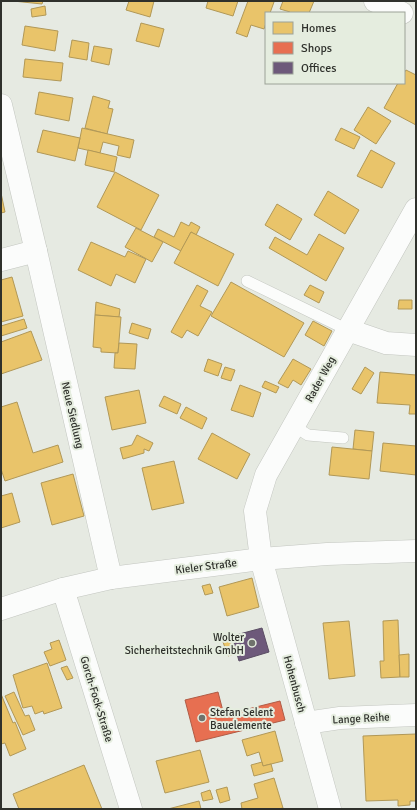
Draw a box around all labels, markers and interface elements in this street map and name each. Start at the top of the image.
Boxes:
legend [265,12,405,84]
text: Homes [301,21,336,36]
text: Shops [301,41,332,56]
text: Offices [301,61,336,76]
street label: Rader Weg [303,354,338,404]
street label: Neue Siedlung [59,380,87,450]
street label: Kieler Straße [174,556,238,577]
place label: Wolter Sicherheitstechnik GmbH [125,631,244,657]
marker: Wolter Sicherheitstechnik GmbH [247,638,257,648]
street label: Hohenbusch [281,654,308,714]
street label: Gorch-Fock-Straße [77,655,116,744]
place label: Stefan Selent Bauelemente [210,706,273,732]
street label: Lange Reihe [332,711,390,726]
marker: Stefan Selent Bauelemente [197,713,207,723]

